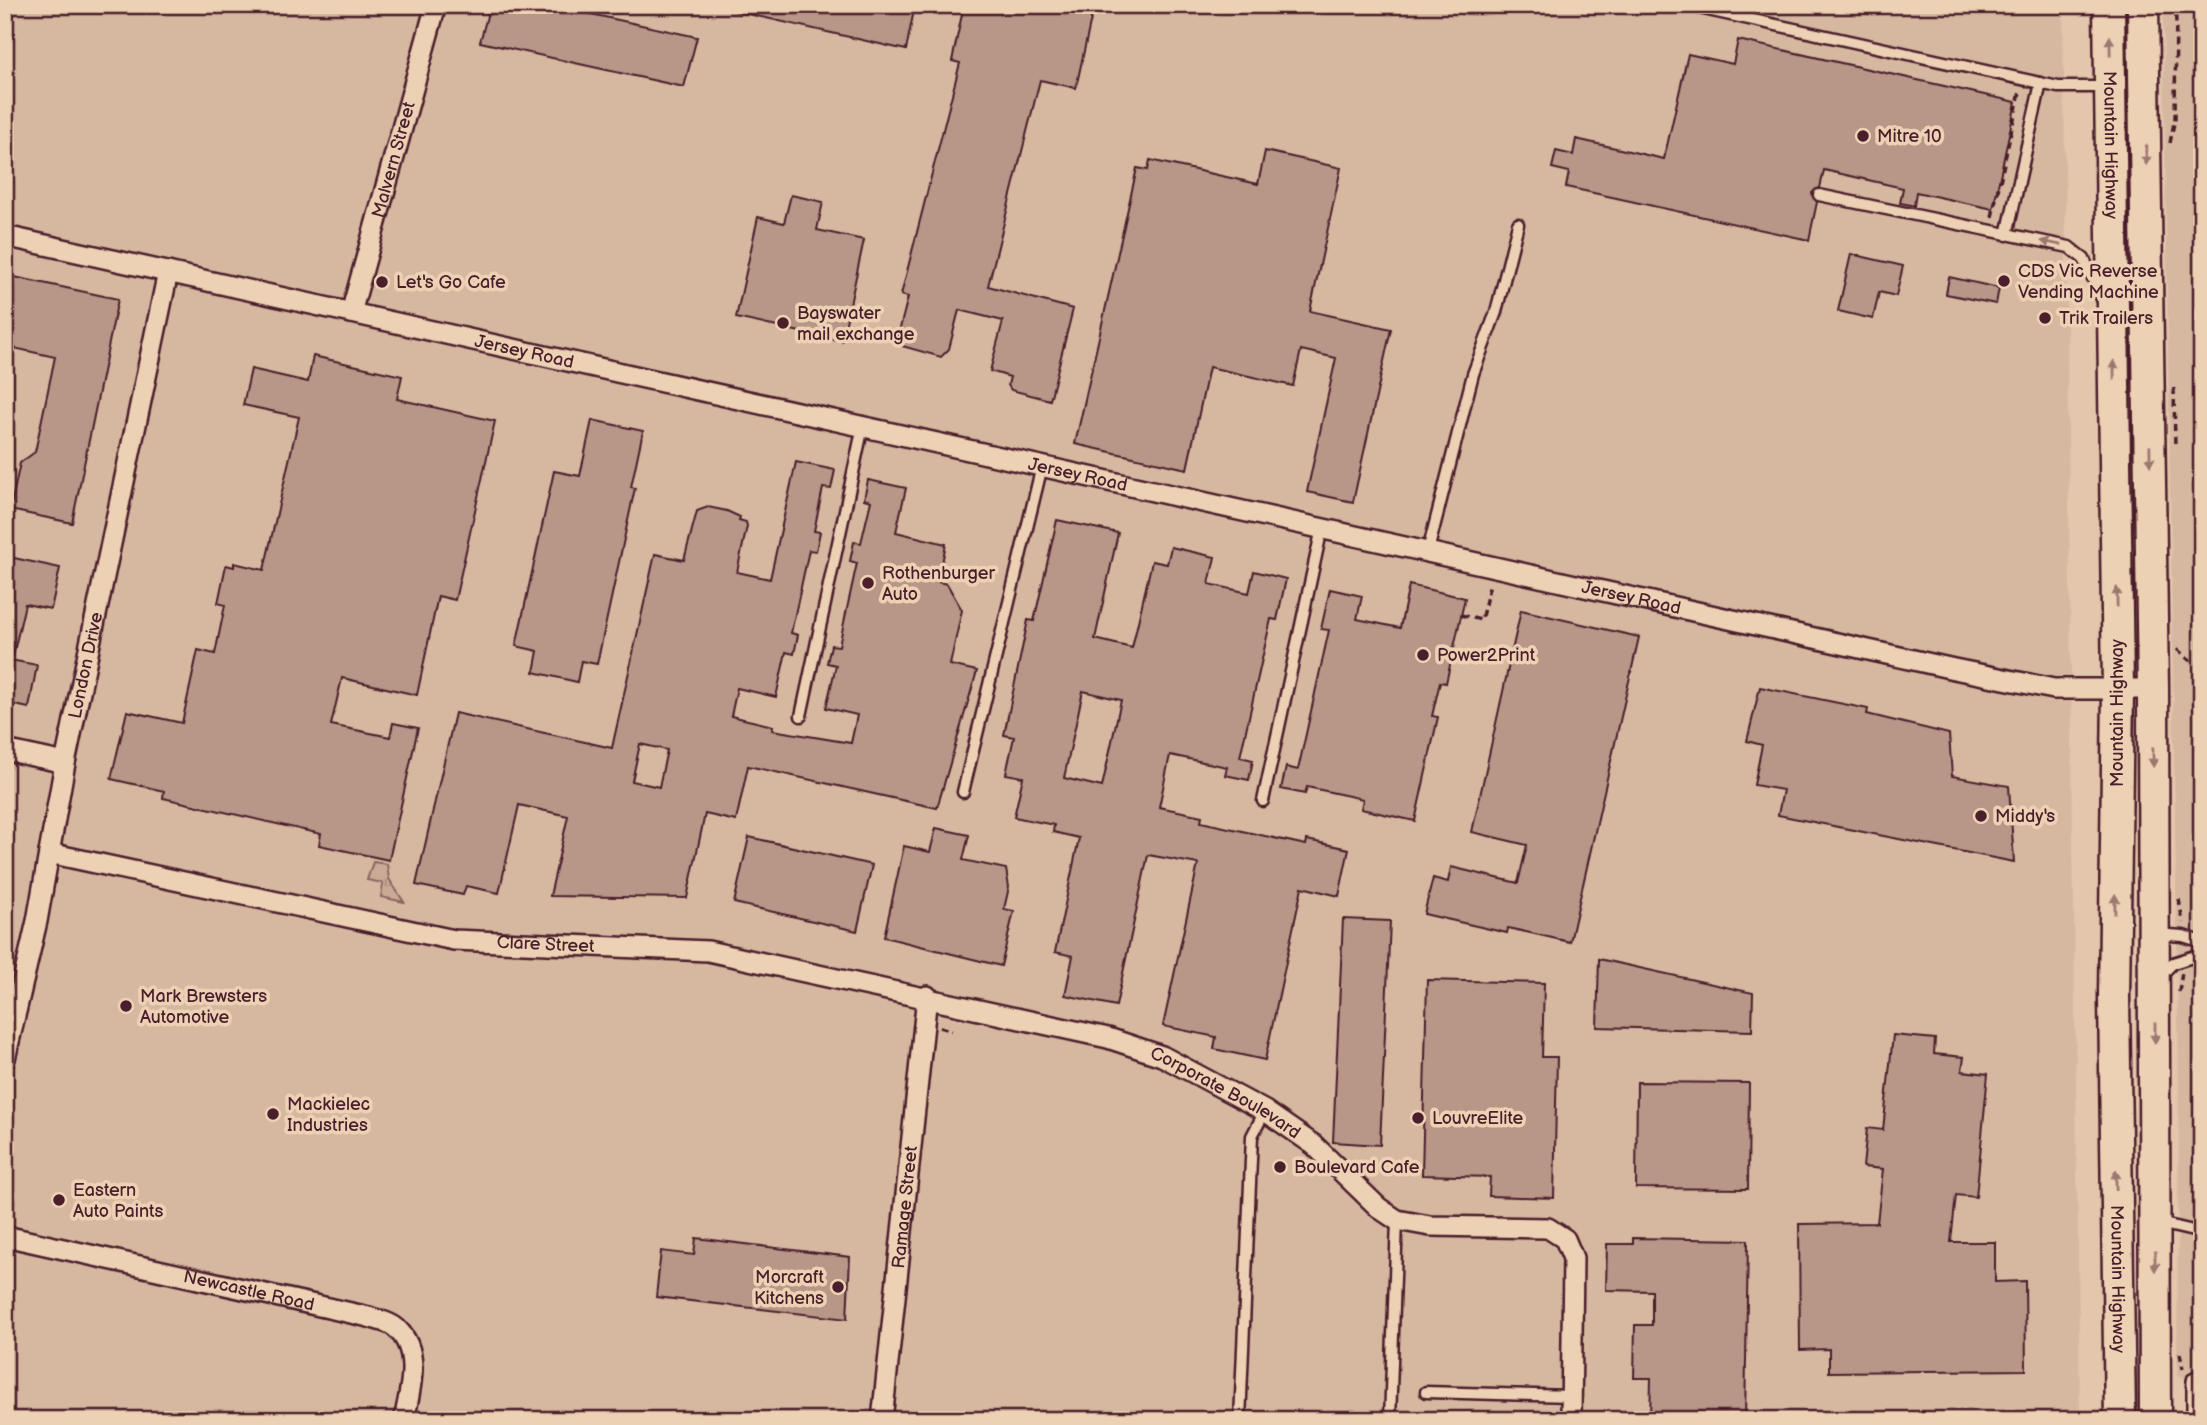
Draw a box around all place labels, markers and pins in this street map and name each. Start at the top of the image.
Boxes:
place label: Mitre 10 [1877,126,1942,147]
marker: Mitre 10 [1855,128,1871,144]
place label: CDS Vic Reverse Vending Machine [2018,261,2159,303]
place label: Let's Go Cafe [396,272,506,293]
marker: CDS Vic Reverse Vending Machine [1996,273,2012,289]
marker: Let's Go Cafe [374,274,390,290]
place label: Bayswater mail exchange [797,303,915,345]
place label: Trik Trailers [2059,308,2153,329]
marker: Trik Trailers [2037,310,2053,326]
marker: Bayswater mail exchange [775,315,791,331]
place label: Rothenburger Auto [882,563,995,605]
marker: Rothenburger Auto [860,575,876,591]
place label: Power2Print [1437,645,1536,666]
marker: Power2Print [1415,647,1431,663]
place label: Middy's [1995,806,2055,827]
marker: Middy's [1973,808,1989,824]
place label: Mark Brewsters Automotive [140,986,267,1028]
marker: Mark Brewsters Automotive [118,998,134,1014]
place label: Mackielec Industries [287,1094,370,1136]
marker: Mackielec Industries [265,1106,281,1122]
place label: LouvreElite [1432,1108,1523,1129]
marker: LouvreElite [1410,1110,1426,1126]
place label: Boulevard Cafe [1294,1157,1420,1178]
marker: Boulevard Cafe [1272,1159,1288,1175]
place label: Eastern Auto Paints [73,1180,163,1222]
marker: Eastern Auto Paints [51,1192,67,1208]
place label: Morcraft Kitchens [754,1267,824,1309]
marker: Morcraft Kitchens [830,1279,846,1295]

